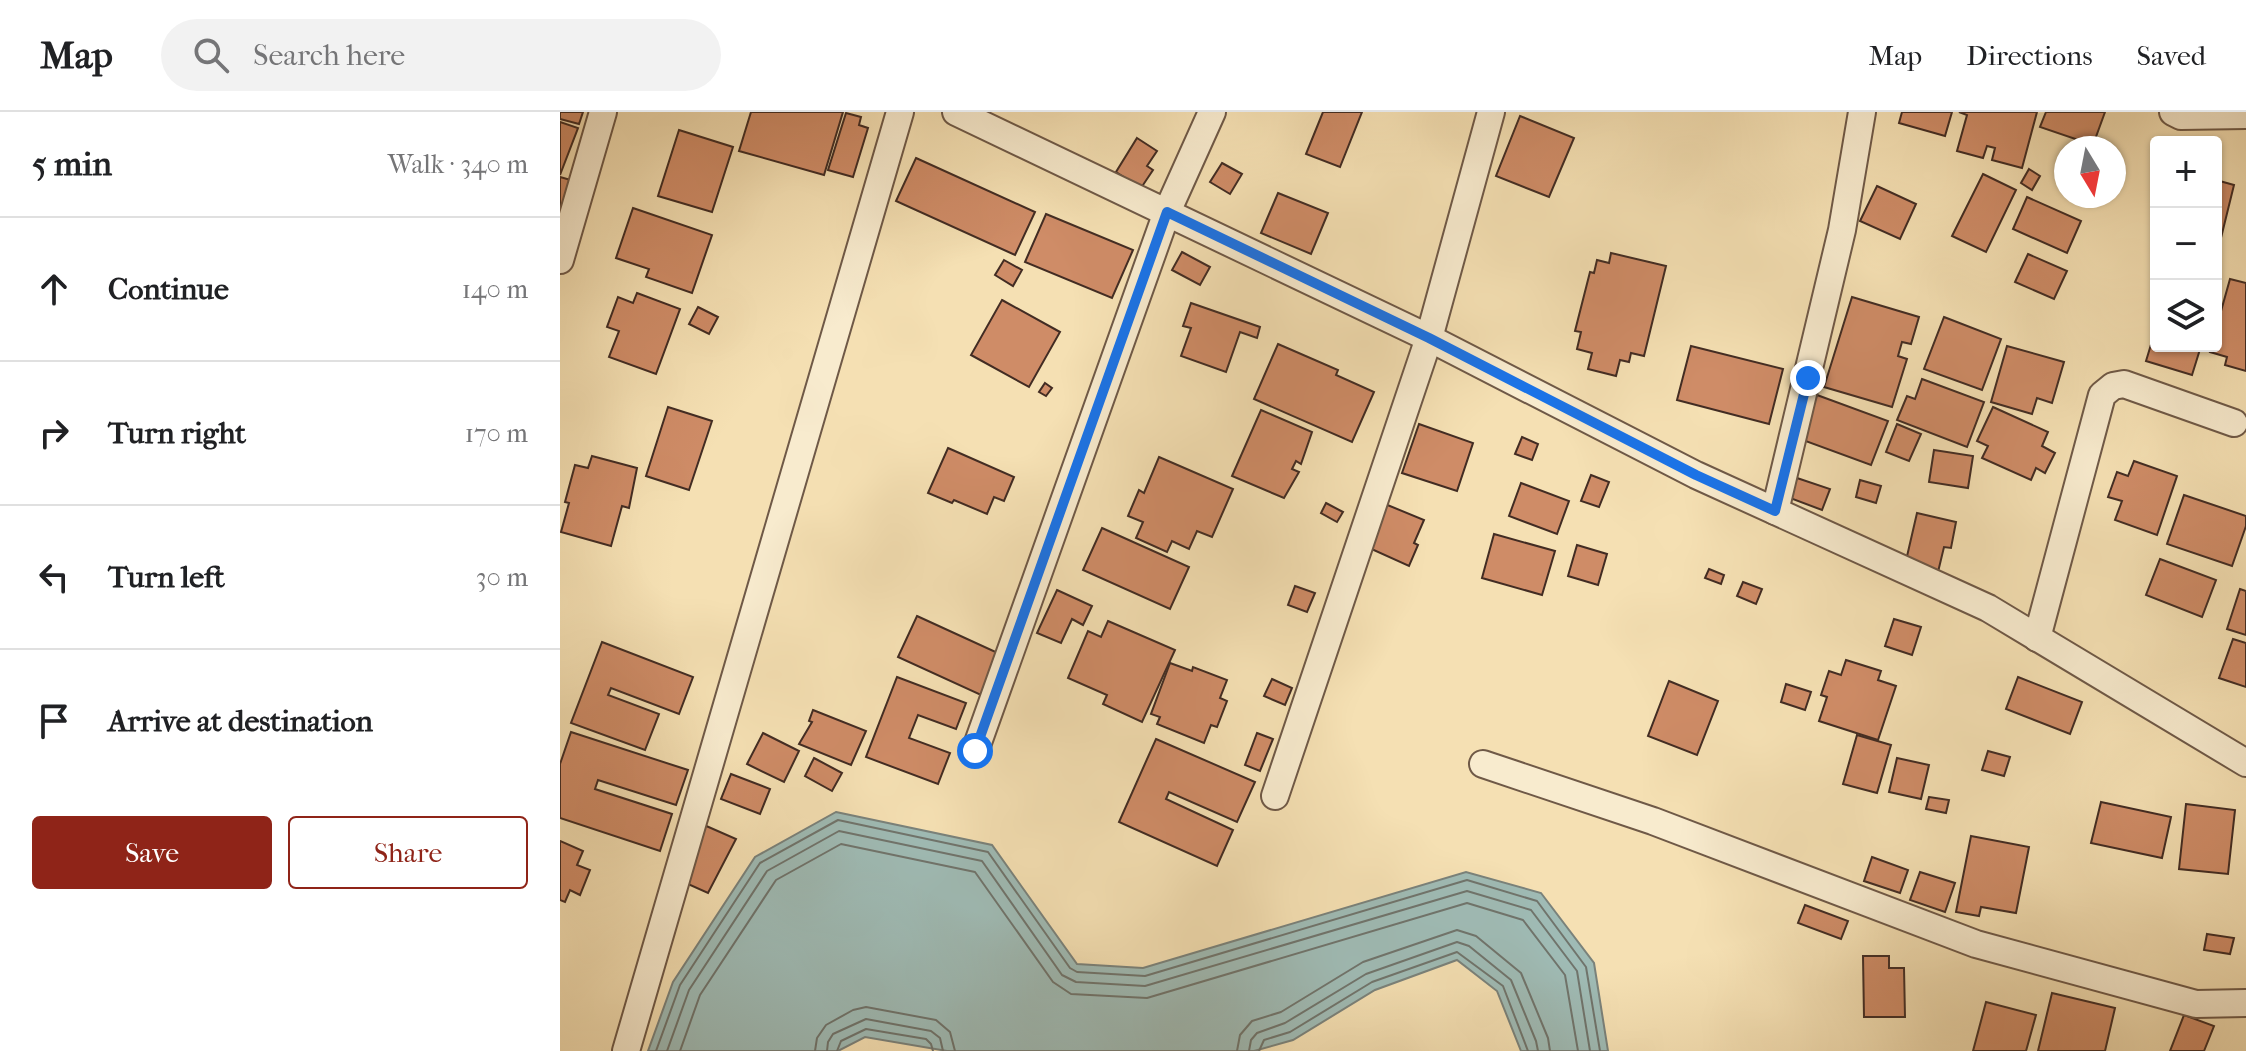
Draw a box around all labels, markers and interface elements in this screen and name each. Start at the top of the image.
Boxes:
search box [161,19,721,91]
text: Map [40,33,113,78]
icon: search [189,33,233,77]
text: Search here [253,38,405,73]
text: Map [1869,39,1922,72]
text: Directions [1966,39,2093,72]
text: Saved [2137,39,2206,72]
north arrow [2054,136,2126,208]
map controls [2150,136,2222,352]
button: + [2150,136,2222,208]
text: 5 min [32,144,112,184]
text: Walk · 340 m [388,149,528,180]
button: − [2150,208,2222,280]
icon: ahead [32,267,76,311]
text: Continue [108,272,229,307]
text: 140 m [462,274,528,305]
button: layers [2150,280,2222,352]
route end [1790,360,1826,396]
icon: right [32,411,76,455]
text: Turn right [108,416,246,451]
text: 170 m [465,418,528,449]
icon: left [32,555,76,599]
text: Turn left [108,560,225,595]
text: 30 m [476,562,528,593]
icon: arrive [32,699,76,743]
text: Arrive at destination [108,704,373,739]
route start [957,733,993,769]
button: Save [32,816,272,889]
button: Share [288,816,528,889]

